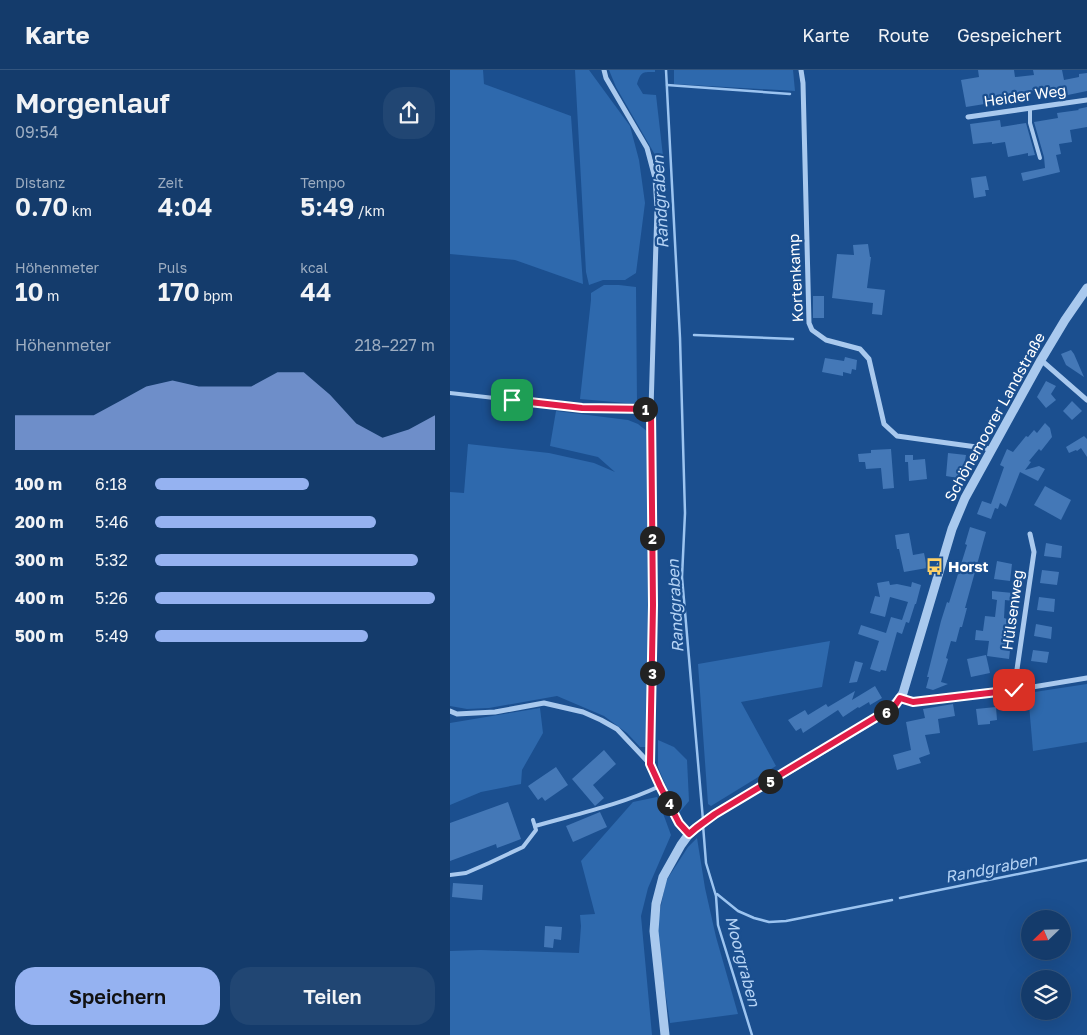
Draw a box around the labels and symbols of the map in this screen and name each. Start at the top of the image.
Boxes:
street label: Heider Weg [982,80,1067,110]
water label: Randgraben [648,154,672,249]
street label: Kortenkamp [784,233,806,323]
street label: Schönemoorer Landstraße [940,329,1048,504]
pin [491,379,533,421]
pin: 1 [632,396,658,422]
pin: 2 [640,526,664,550]
bus stop icon: Horst [924,557,944,577]
place label: Horst [948,557,989,575]
water label: Randgraben [663,558,687,653]
street label: Hülsenweg [997,569,1027,651]
pin: 3 [640,660,664,686]
pin [993,669,1035,711]
pin: 6 [874,700,898,724]
pin: 5 [758,768,782,794]
pin: 4 [656,790,682,816]
water label: Randgraben [943,849,1040,887]
north arrow [1021,910,1071,960]
water label: Moorgraben [721,914,765,1010]

